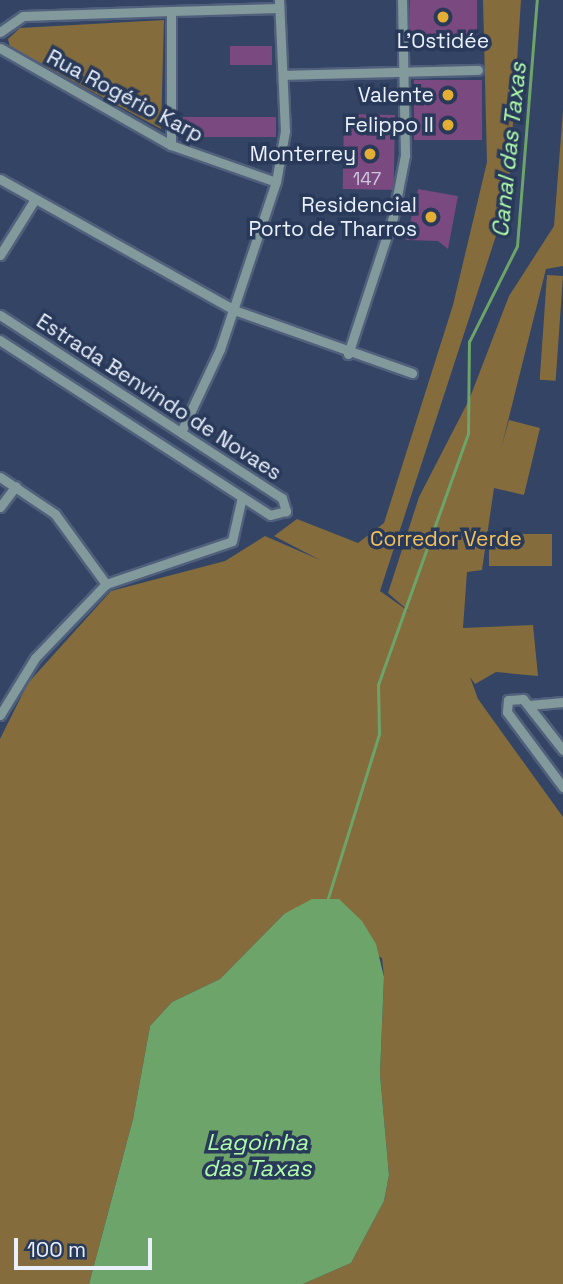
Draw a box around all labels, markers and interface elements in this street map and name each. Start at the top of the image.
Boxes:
marker: L'Ostidée [435,9,451,25]
place label: L'Ostidée [397,28,489,54]
street label: Rua Rogério Karp [42,44,208,148]
water label: Canal das Taxas [486,61,532,239]
place label: Valente [358,82,434,108]
marker: Valente [440,87,456,103]
place label: Felippo II [344,112,434,138]
marker: Felippo II [440,117,456,133]
place label: Monterrey [250,141,356,167]
marker: Monterrey [362,146,378,162]
house number: 147 [353,168,381,190]
place label: Residencial Porto de Tharros [248,192,417,242]
marker: Residencial Porto de Tharros [423,209,439,225]
street label: Estrada Benvindo de Novaes [32,308,286,486]
park label: Corredor Verde [370,526,522,552]
water label: Lagoinha das Taxas [202,1128,312,1182]
scale bar [18,1224,156,1268]
text: 100 m [27,1236,86,1263]

